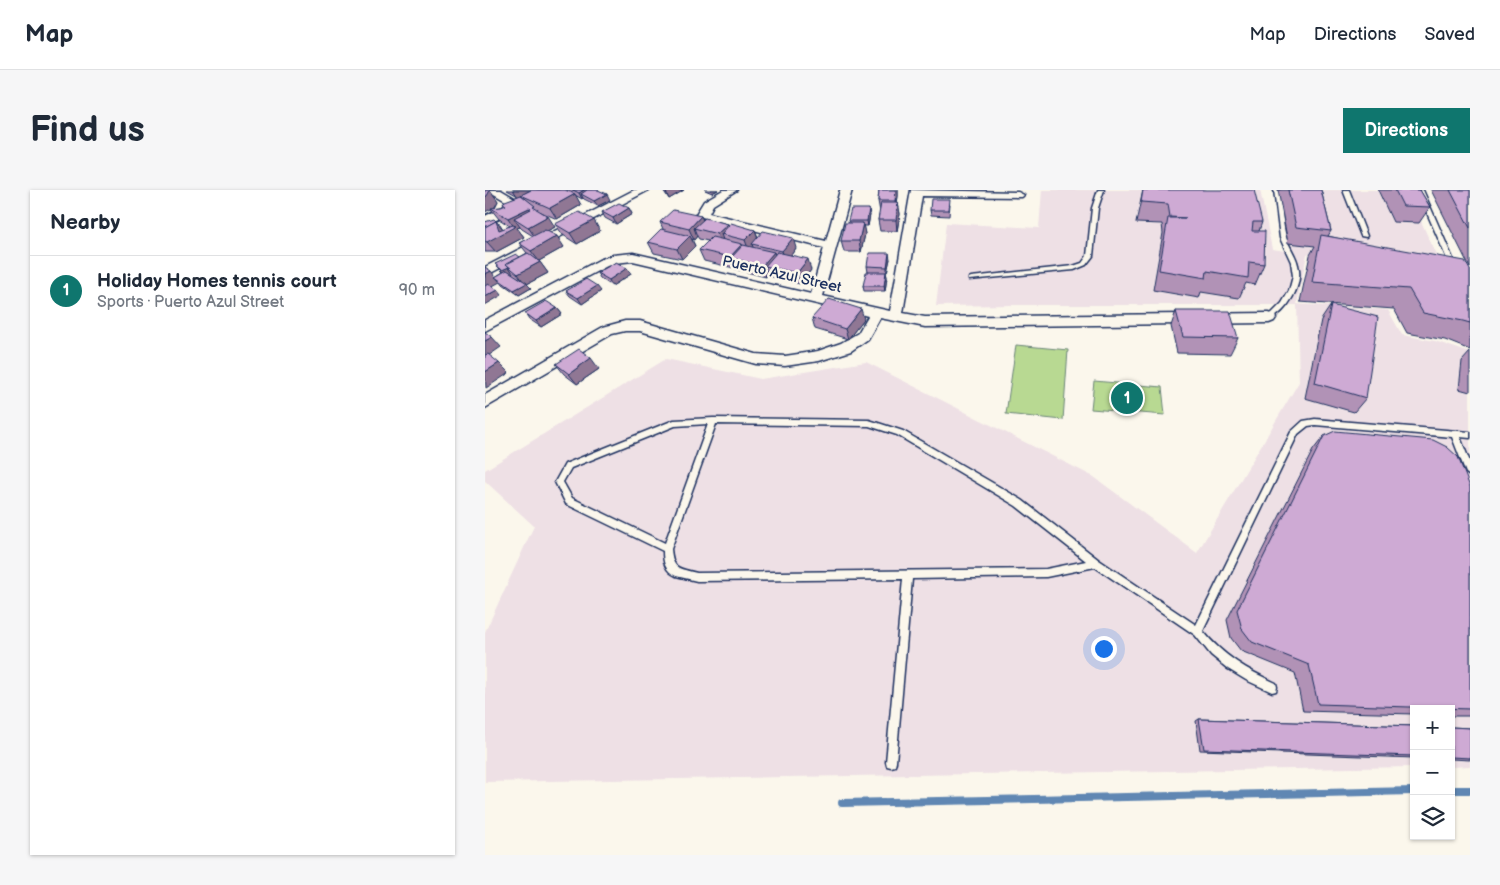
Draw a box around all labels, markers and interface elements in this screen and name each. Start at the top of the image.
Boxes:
text: Map [25,20,73,49]
text: Map [1250,24,1286,45]
text: Directions [1314,24,1396,45]
text: Saved [1424,24,1475,45]
button: Directions [1343,108,1470,153]
text: Find us [30,109,145,152]
text: Nearby [50,210,120,235]
street label: Puerto Azul Street [720,252,844,298]
text: Holiday Homes tennis court [97,270,337,293]
text: 1 [63,281,69,300]
text: 90 m [399,281,435,300]
text: Sports · Puerto Azul Street [97,293,284,312]
pin: 1 [1111,379,1143,417]
your location [1091,636,1117,662]
map controls [1410,705,1455,840]
button: + [1410,705,1455,750]
button: − [1410,750,1455,795]
button: layers [1410,795,1455,840]

